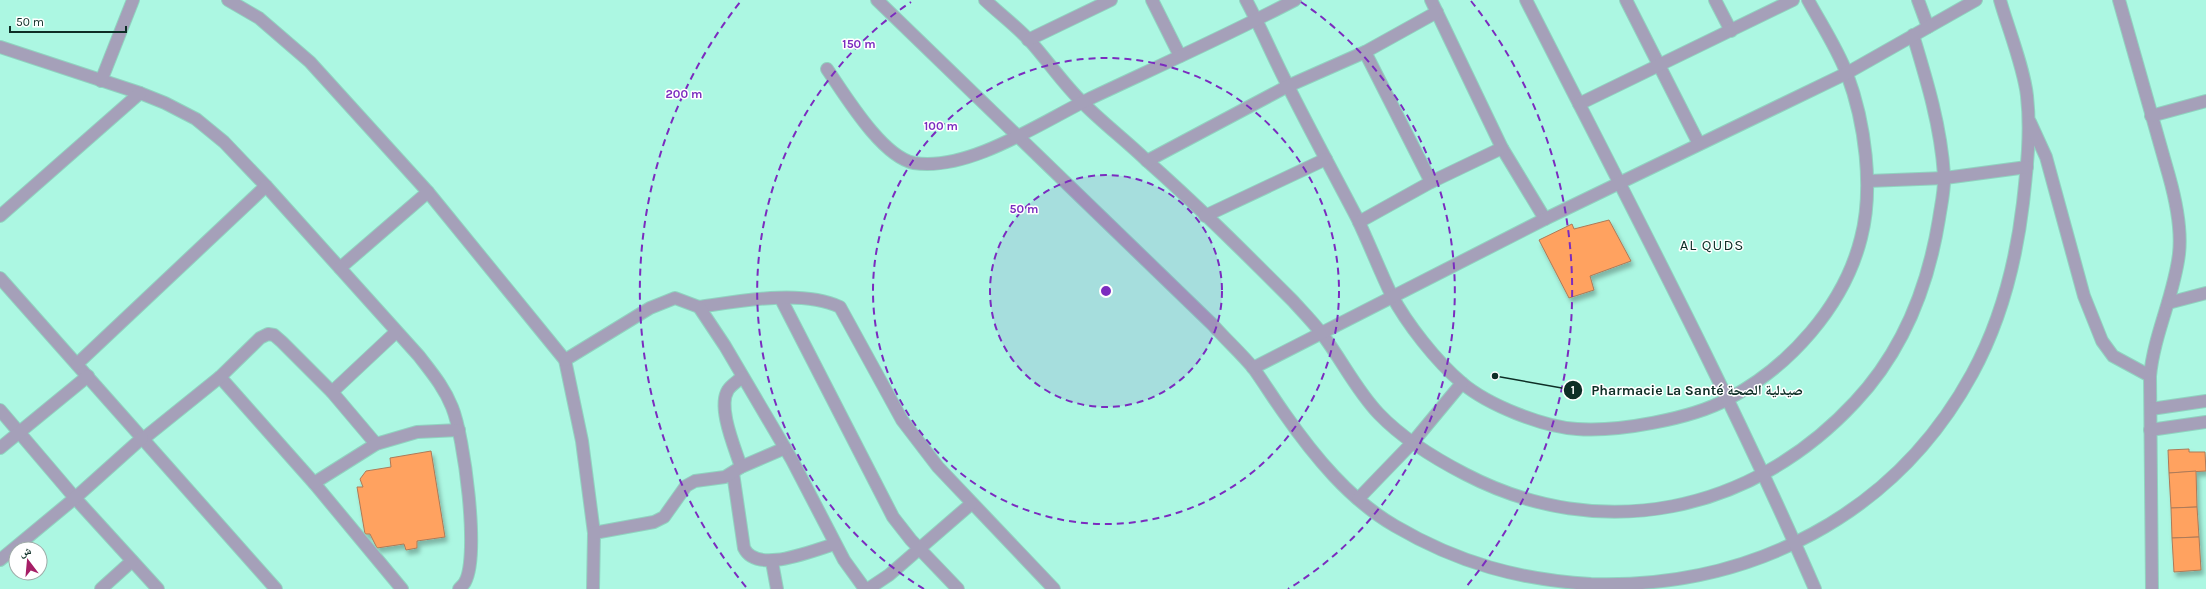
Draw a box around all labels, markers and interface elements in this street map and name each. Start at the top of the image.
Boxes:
scale bar [10,8,126,34]
text: 50 m [16,15,44,29]
text: 150 m [842,37,876,51]
text: 200 m [666,87,702,101]
text: 100 m [924,119,958,133]
text: 50 m [1010,202,1039,216]
district label: AL QUDS [1680,236,1744,254]
centre of rings [1099,284,1113,298]
callout: Pharmacie La Santé صيدلية الصحة [1563,377,1811,403]
text: Pharmacie La Santé صيدلية الصحة [1591,382,1803,399]
text: 1 [1571,383,1575,397]
north arrow [8,541,48,581]
text: ش [18,544,33,561]

